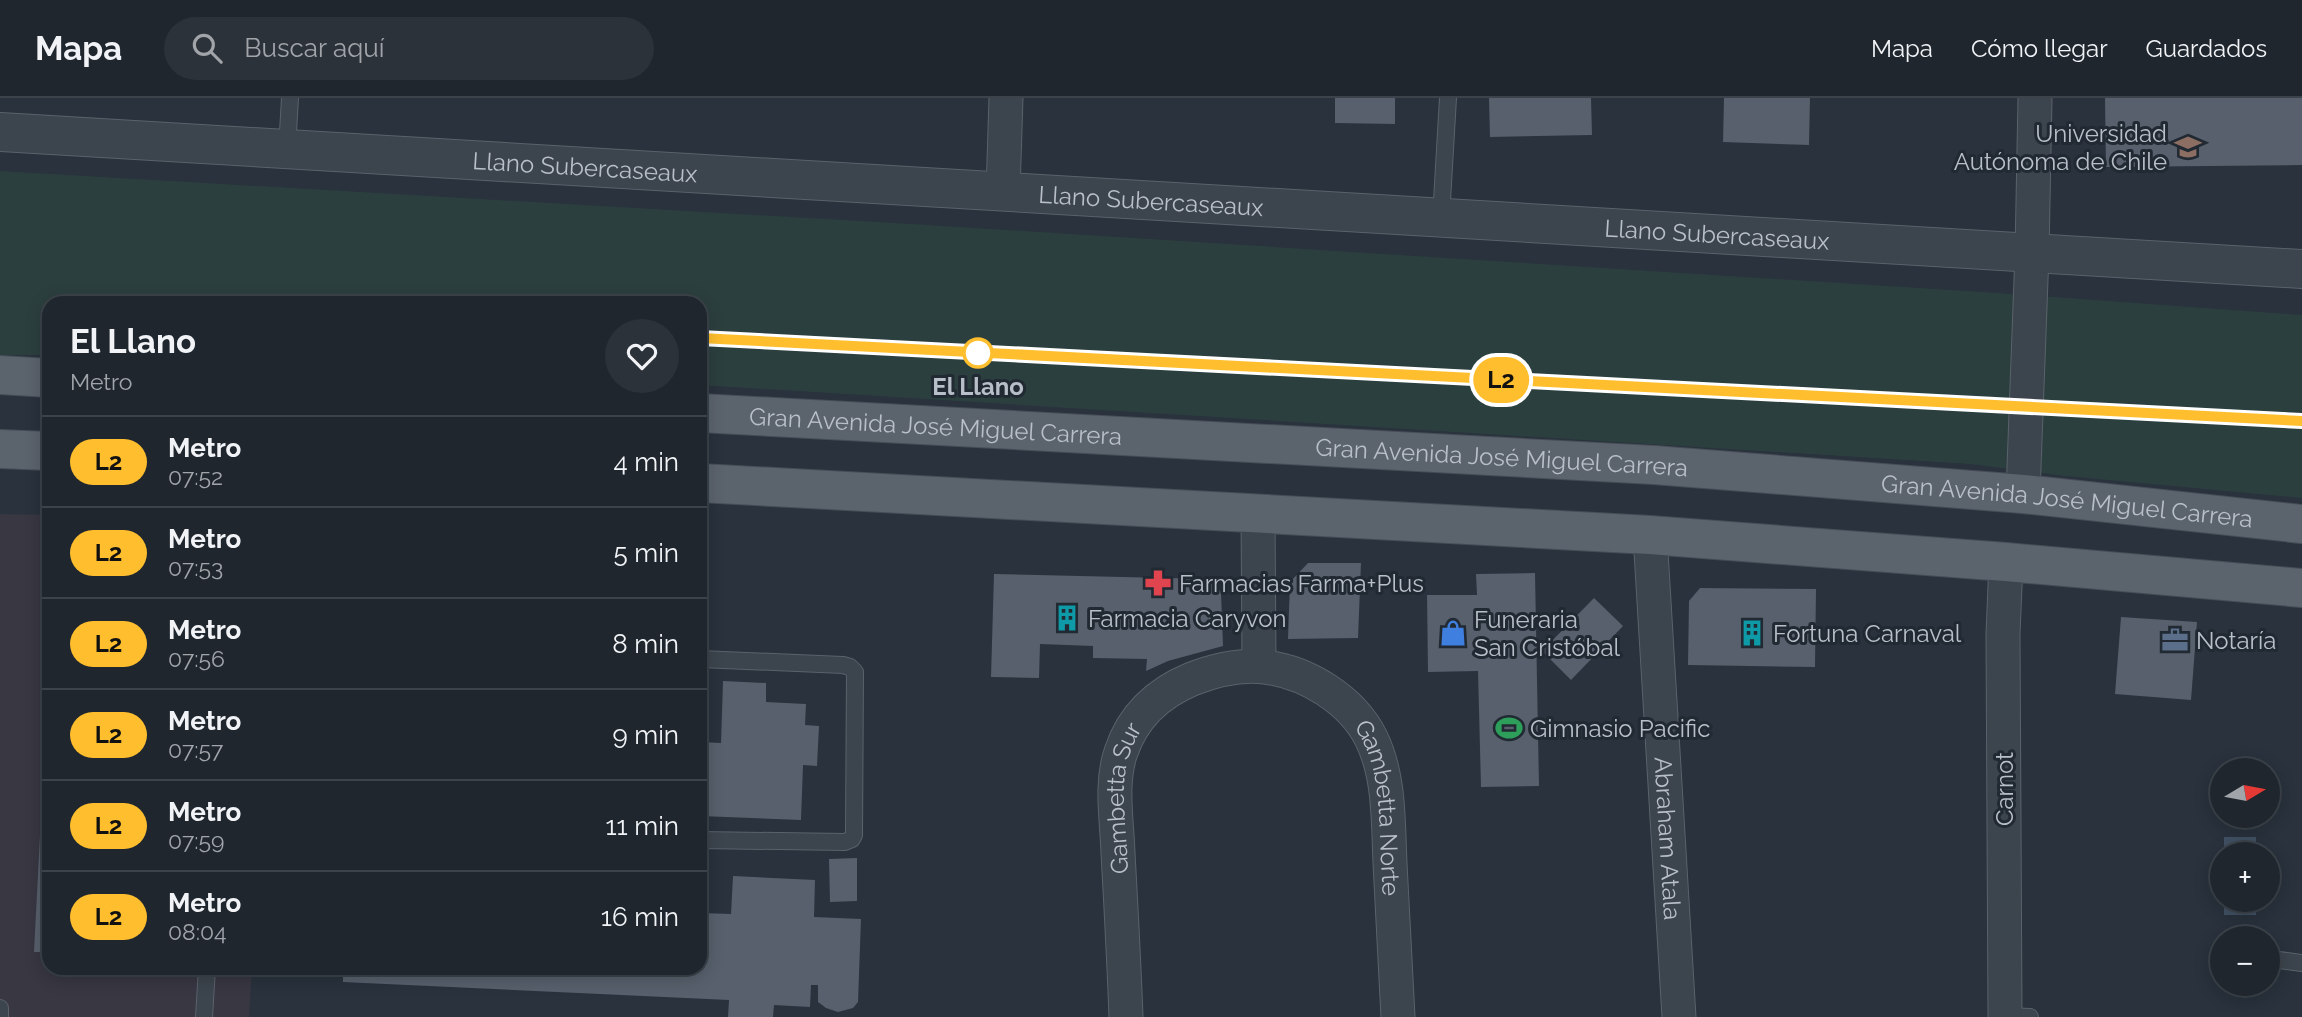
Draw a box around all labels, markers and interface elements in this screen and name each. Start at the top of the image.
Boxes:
search box [164,17,654,80]
text: Mapa [35,29,122,68]
icon: search [188,29,226,67]
text: Buscar aquí [244,33,384,63]
text: Mapa [1871,34,1933,63]
text: Cómo llegar [1971,34,2108,63]
text: Guardados [2146,34,2267,63]
place label: Universidad Autónoma de Chile [1954,119,2167,176]
school or university icon: Universidad Autónoma de Chile [2173,132,2203,162]
street label: Llano Subercaseaux [472,146,698,188]
street label: Llano Subercaseaux [1038,179,1264,222]
street label: Llano Subercaseaux [1604,213,1830,255]
button: heart [605,319,679,393]
text: El Llano [70,322,196,361]
marker: El Llano [963,338,993,368]
line badge: L2 [1470,357,1532,403]
text: L2 [1487,365,1515,394]
text: Metro [70,368,132,395]
place label: El Llano [932,372,1024,401]
street label: Gran Avenida José Miguel Carrera [749,401,1123,450]
street label: Gran Avenida José Miguel Carrera [1315,432,1689,482]
text: Metro [168,433,241,463]
text: L2 [95,447,122,476]
text: 4 min [613,447,679,477]
text: 07:52 [168,463,223,490]
street label: Gran Avenida José Miguel Carrera [1880,468,2254,533]
text: Metro [168,524,241,554]
text: L2 [95,538,122,567]
text: 5 min [613,538,679,568]
text: 07:53 [168,554,223,581]
pharmacy icon: Farmacias Farma+Plus [1143,568,1173,598]
place label: Farmacias Farma+Plus [1179,569,1424,598]
building icon: Farmacia Caryvon [1052,603,1082,633]
place label: Farmacia Caryvon [1088,604,1286,633]
place label: Funeraria San Cristóbal [1474,605,1620,662]
text: Metro [168,615,241,645]
shop icon: Funeraria San Cristóbal [1438,618,1468,648]
building icon: Fortuna Carnaval [1737,618,1767,648]
place label: Fortuna Carnaval [1773,619,1962,648]
office icon: Notaría [2160,625,2190,655]
place label: Notaría [2196,626,2276,655]
text: L2 [95,629,122,658]
text: 8 min [612,629,679,659]
text: 07:56 [168,645,225,672]
text: Metro [168,706,241,736]
sports icon: Gimnasio Pacific [1494,713,1524,743]
street label: Gambetta Norte [1349,714,1406,897]
place label: Gimnasio Pacific [1530,714,1710,743]
street label: Gambetta Sur [1100,716,1147,875]
text: L2 [95,720,122,749]
text: 9 min [612,720,679,750]
text: 07:57 [168,736,223,763]
street label: Carnot [1990,752,2019,826]
street label: Abraham Atala [1649,756,1688,921]
north arrow [2210,758,2280,828]
map controls [2210,758,2280,996]
text: Metro [168,797,241,827]
text: L2 [95,811,122,840]
text: 11 min [605,811,679,841]
text: 07:59 [168,827,225,854]
button: + [2210,842,2280,912]
text: Metro [168,888,241,918]
text: L2 [95,902,122,931]
text: 16 min [601,902,679,932]
text: 08:04 [168,918,227,945]
button: − [2210,926,2280,996]

